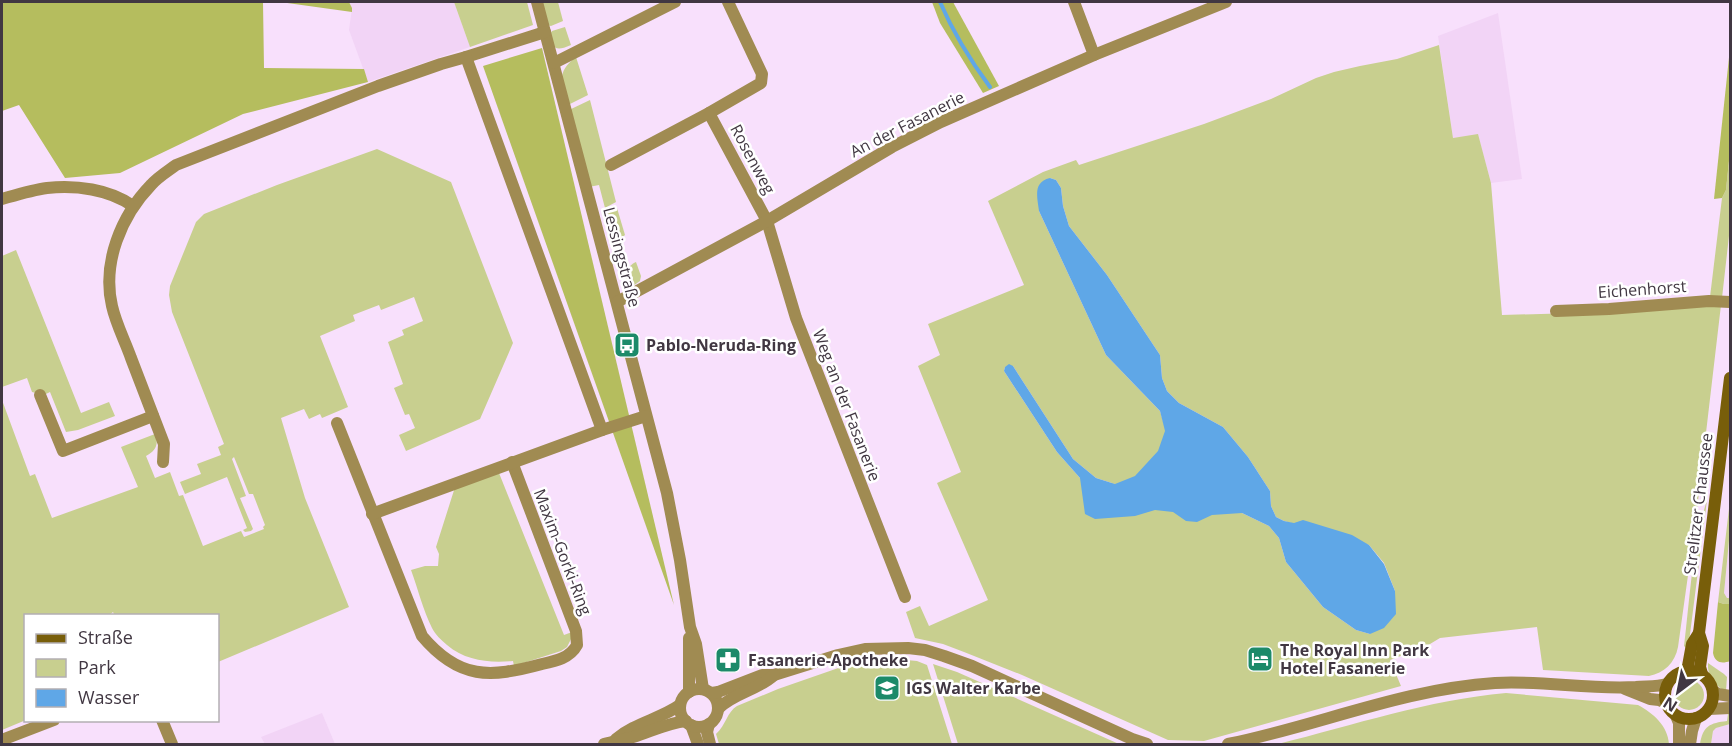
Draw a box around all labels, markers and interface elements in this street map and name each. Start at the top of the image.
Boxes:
street label: An der Fasanerie [846,86,968,162]
street label: Rosenweg [725,120,781,198]
street label: Lessingstraße [598,204,646,310]
street label: Eichenhorst [1597,275,1687,303]
street label: Weg an der Fasanerie [808,326,886,484]
bus stop icon: Pablo-Neruda-Ring [612,330,642,360]
place label: Pablo-Neruda-Ring [646,334,796,356]
street label: Strelitzer Chaussee [1678,432,1718,576]
street label: Maxim-Gorki-Ring [529,486,597,619]
legend [24,614,219,722]
text: Straße [78,625,133,649]
place label: The Royal Inn Park Hotel Fasanerie [1280,639,1429,679]
hotel icon: The Royal Inn Park Hotel Fasanerie [1245,644,1275,674]
pharmacy icon: Fasanerie-Apotheke [713,645,743,675]
place label: Fasanerie-Apotheke [748,649,908,671]
text: Park [78,655,116,679]
north arrow [1648,662,1708,722]
school or university icon: IGS Walter Karbe [872,673,902,703]
place label: IGS Walter Karbe [906,677,1041,699]
text: Wasser [78,685,140,709]
text: N [1659,692,1681,717]

